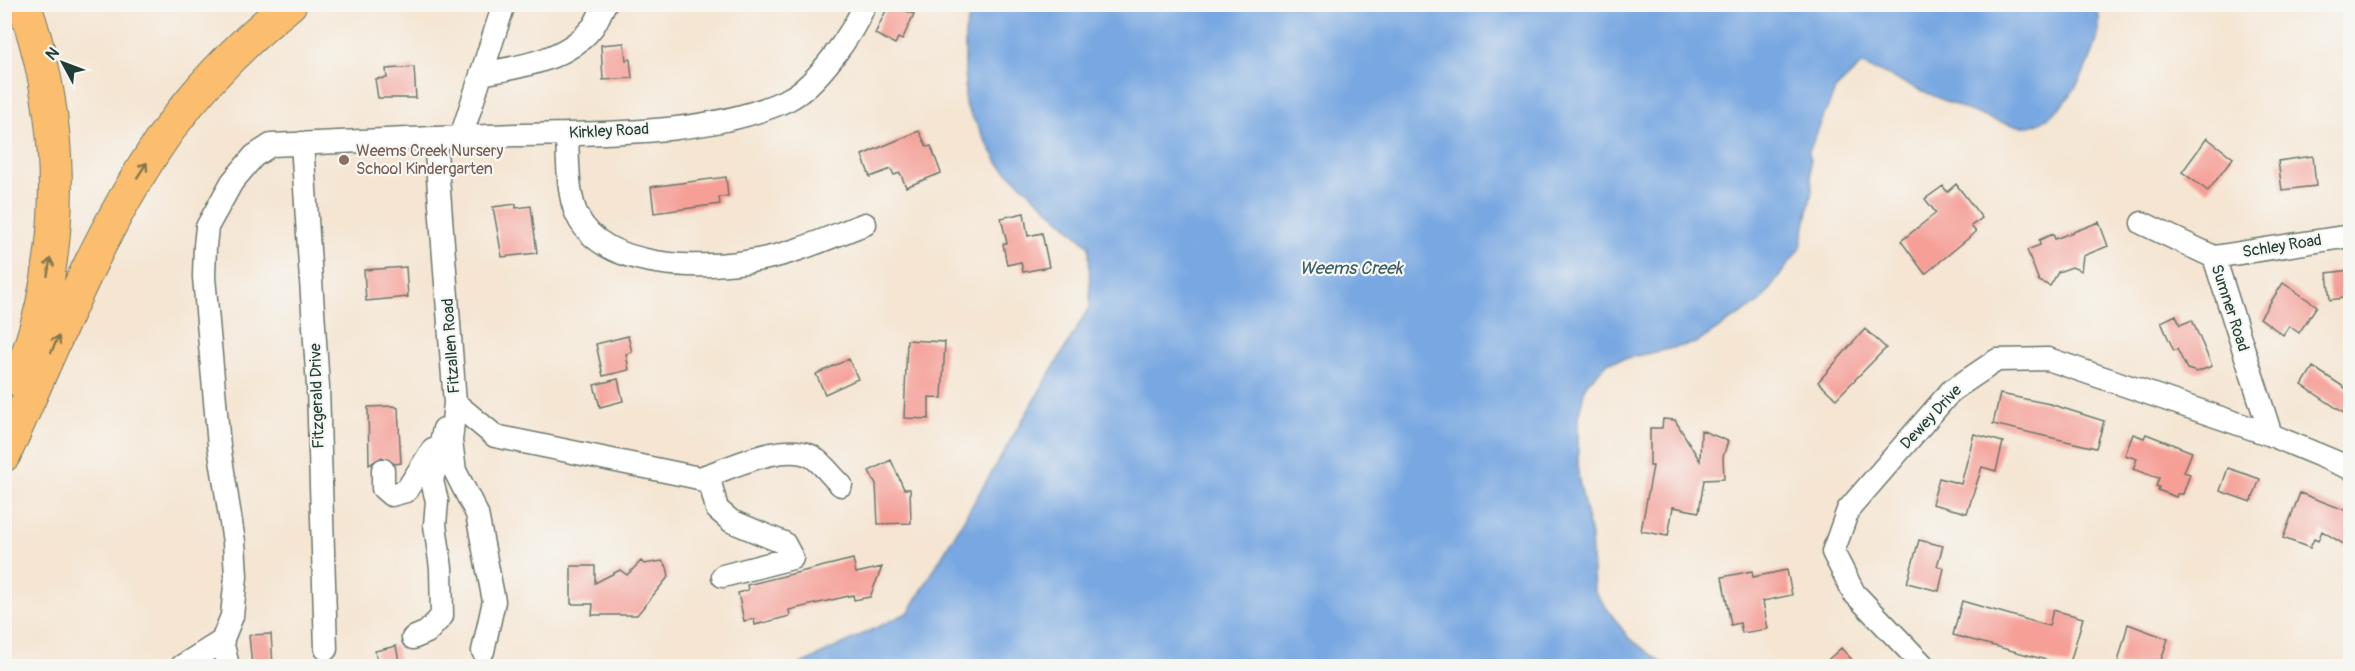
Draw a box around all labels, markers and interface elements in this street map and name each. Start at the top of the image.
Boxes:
north arrow [33,33,93,93]
text: N [41,43,64,64]
street label: Kirkley Road [569,119,649,143]
place label: Weems Creek Nursery School Kindergarten [356,141,503,179]
marker: Weems Creek Nursery School Kindergarten [337,153,351,167]
one-way arrow [137,162,149,179]
street label: Schley Road [2241,230,2323,262]
water label: Weems Creek [1299,257,1404,280]
one-way arrow [43,258,54,278]
street label: Sumner Road [2207,262,2253,354]
street label: Fitzallen Road [438,298,464,394]
one-way arrow [49,336,61,354]
street label: Fitzgerald Drive [305,343,329,449]
street label: Dewey Drive [1896,380,1966,453]

